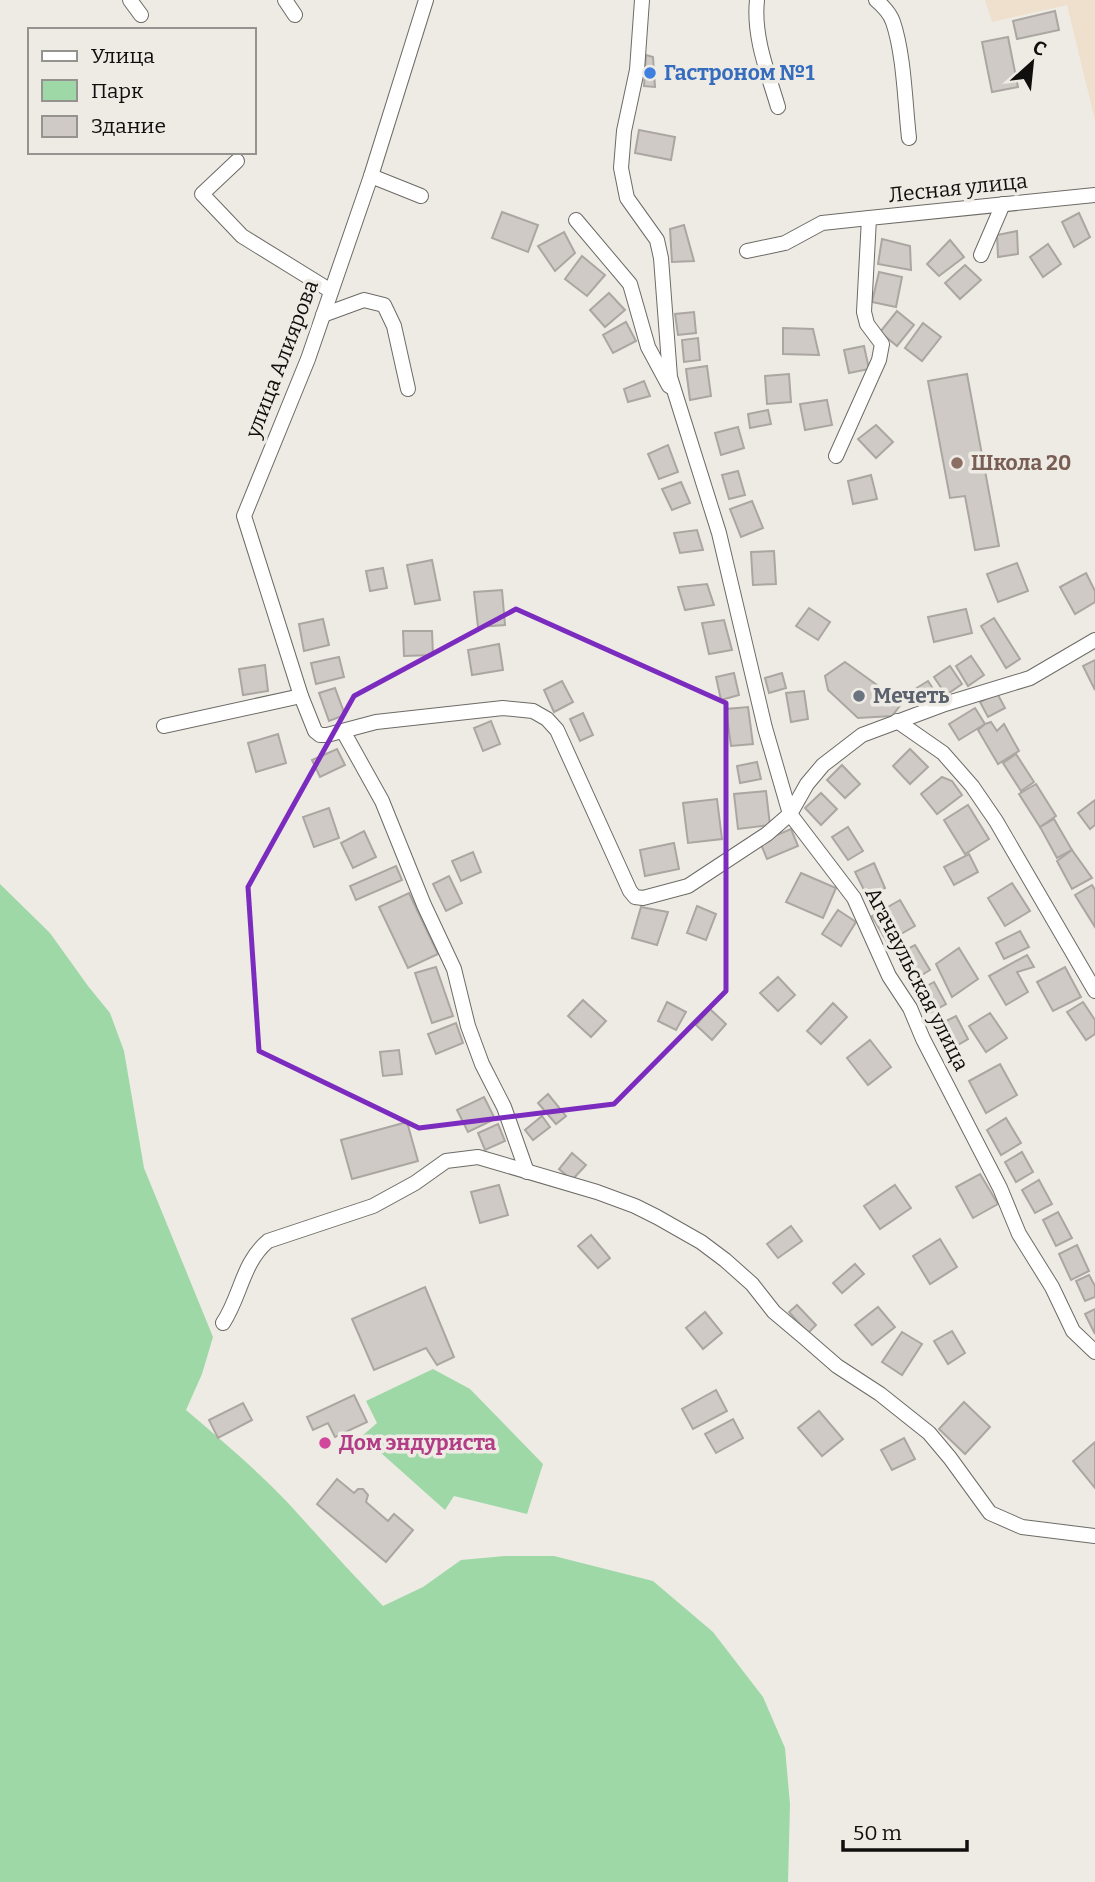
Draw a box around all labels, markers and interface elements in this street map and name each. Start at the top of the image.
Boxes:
legend [28,28,256,154]
north arrow [997,28,1067,98]
text: С [1029,35,1050,61]
text: Улица [91,43,155,69]
place label: Гастроном №1 [664,60,815,86]
marker: Гастроном №1 [642,65,658,81]
text: Парк [91,78,144,104]
text: Здание [91,113,166,139]
street label: Лесная улица [887,168,1029,208]
street label: улица Алиярова [240,276,324,443]
place label: Школа 20 [971,450,1071,476]
marker: Школа 20 [949,455,965,471]
place label: Мечеть [873,683,950,709]
marker: Мечеть [851,688,867,704]
street label: Агачаульская улица [859,883,975,1076]
place label: Дом эндуриста [339,1430,496,1456]
marker: Дом эндуриста [317,1435,333,1451]
scale bar [843,1808,967,1852]
text: 50 m [853,1820,902,1846]

